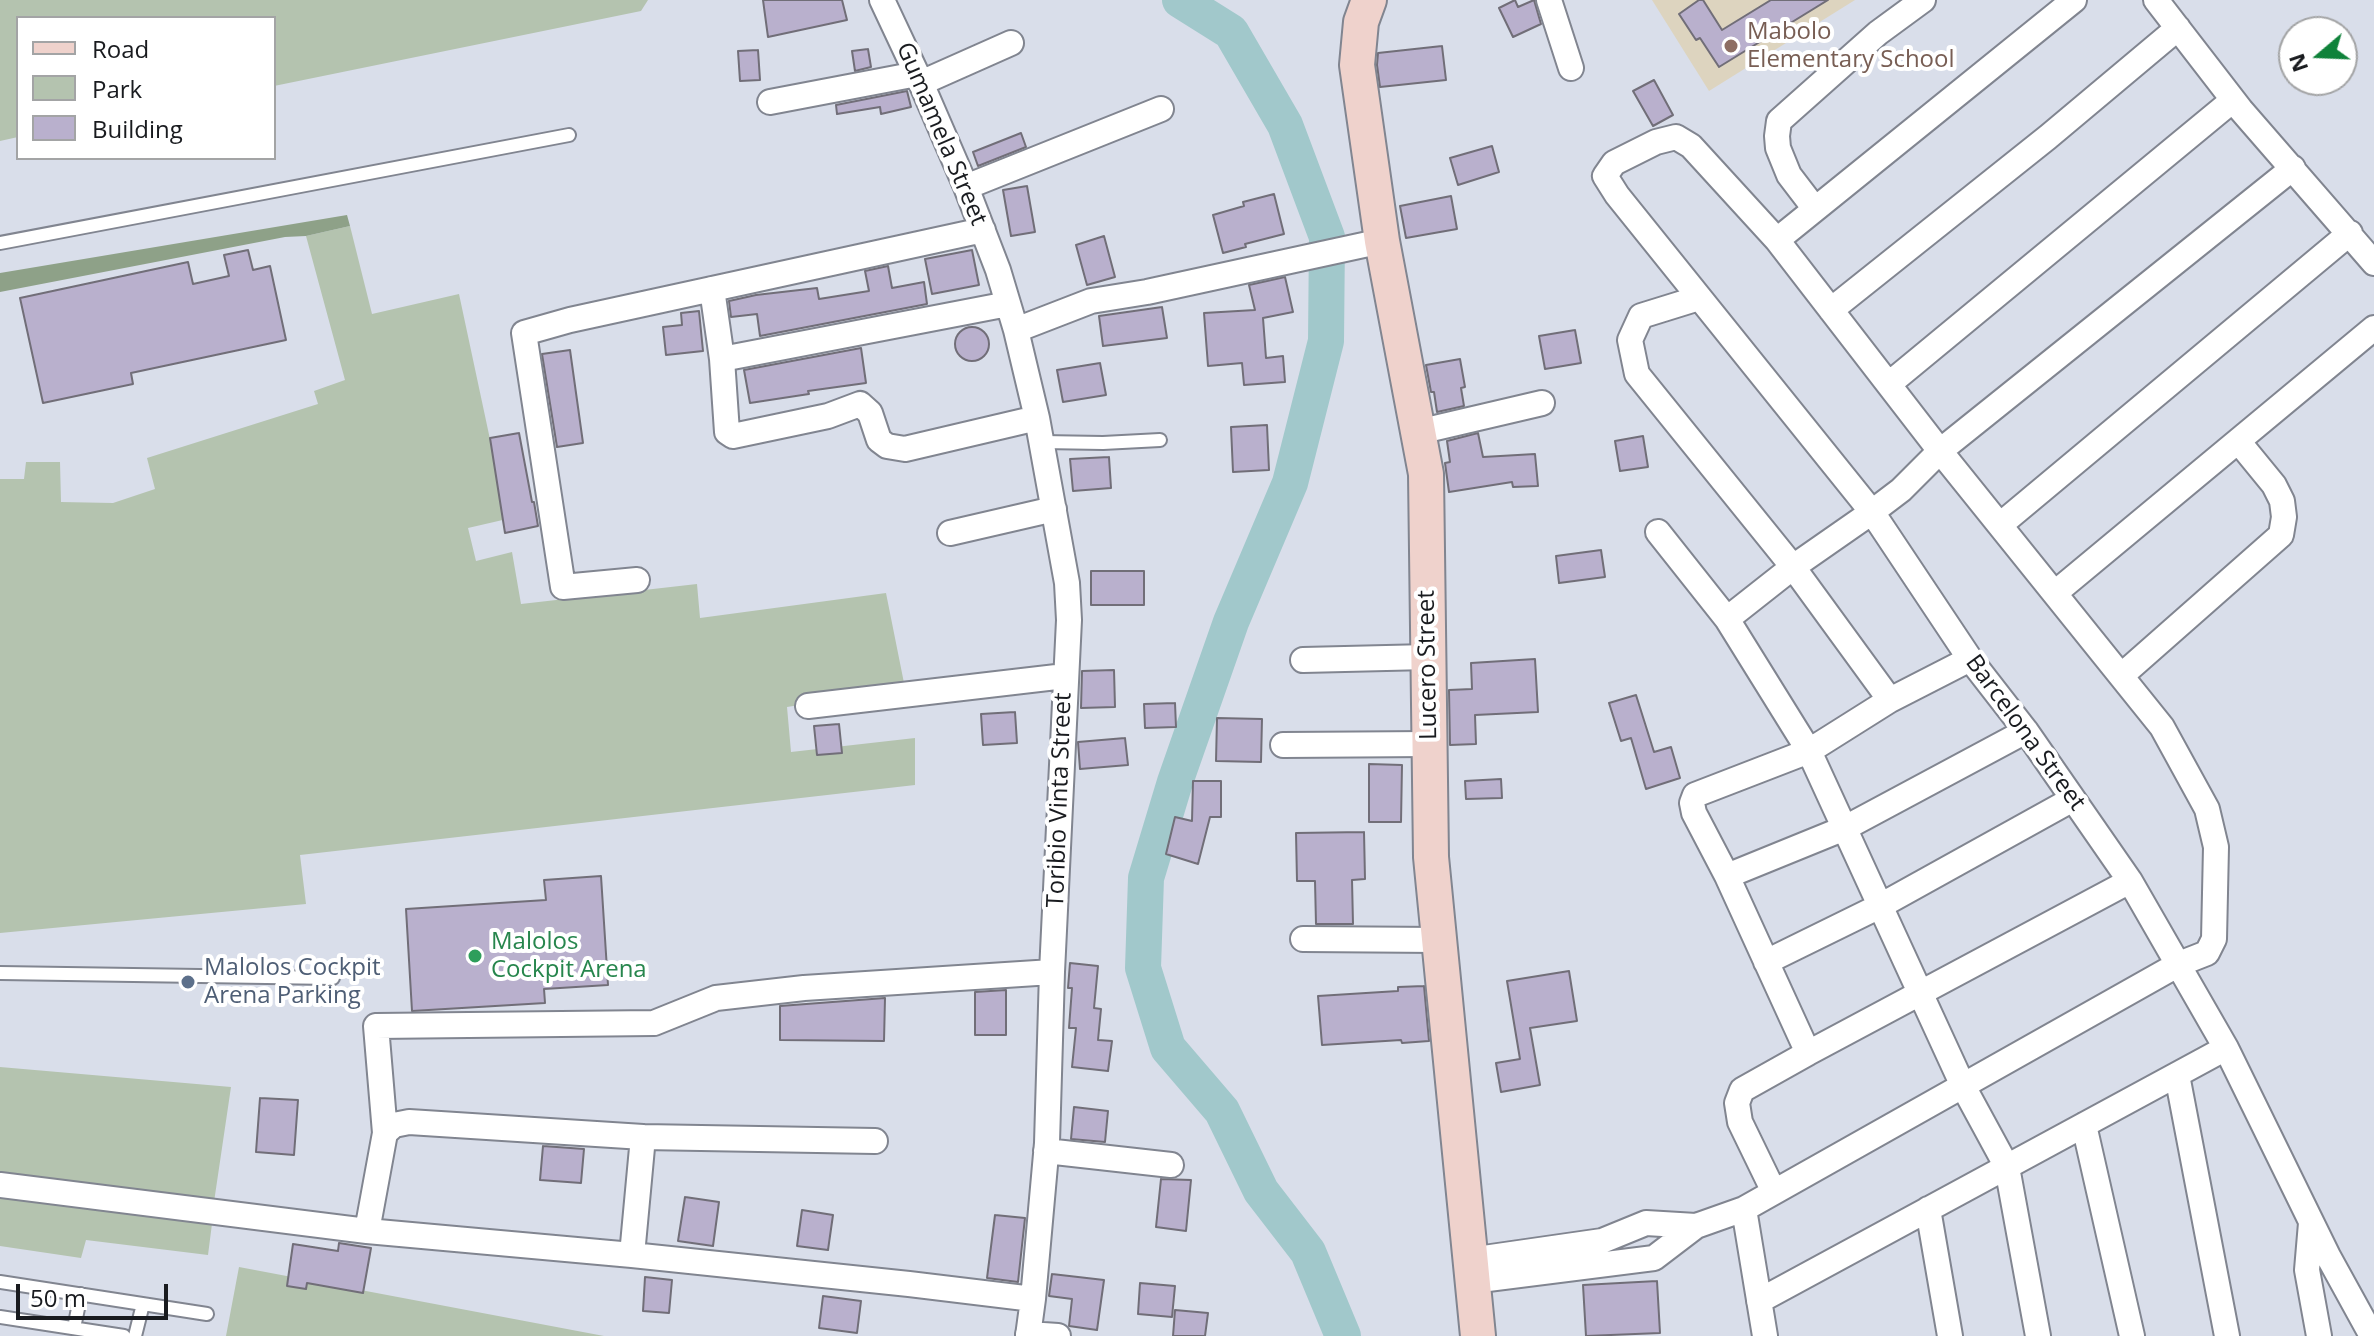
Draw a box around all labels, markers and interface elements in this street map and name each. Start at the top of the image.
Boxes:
legend [16,16,276,160]
north arrow [2278,16,2358,96]
place label: Mabolo Elementary School [1747,18,1955,74]
text: Road [92,32,149,65]
marker: Mabolo Elementary School [1722,37,1740,55]
street label: Gumamela Street [889,38,993,230]
text: N [2280,50,2314,77]
text: Park [92,72,142,105]
text: Building [92,112,183,145]
street label: Lucero Street [1412,590,1444,740]
street label: Barcelona Street [1959,650,2091,816]
street label: Toribio Vinta Street [1042,692,1078,908]
place label: Malolos Cockpit Arena [491,928,647,984]
marker: Malolos Cockpit Arena [466,947,484,965]
place label: Malolos Cockpit Arena Parking [204,954,381,1010]
marker: Malolos Cockpit Arena Parking [179,973,197,991]
scale bar [20,1268,172,1318]
text: 50 m [30,1281,86,1314]

